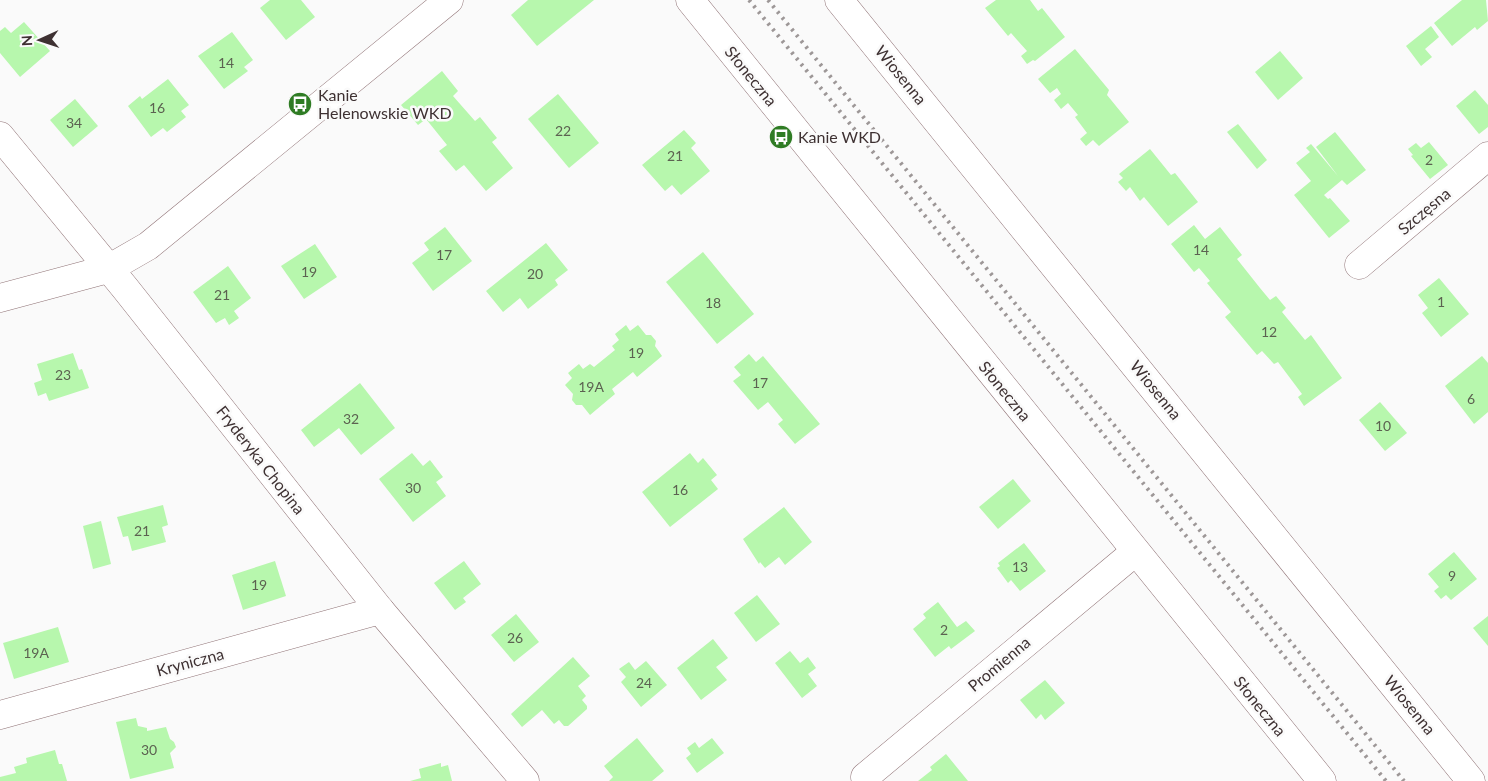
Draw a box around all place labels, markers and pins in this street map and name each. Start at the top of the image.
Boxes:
place label: Kanie Helenowskie WKD [318,85,452,122]
bus stop icon: Kanie Helenowskie WKD [287,91,313,117]
bus stop icon: Kanie WKD [768,124,794,150]
place label: Kanie WKD [798,127,881,146]

